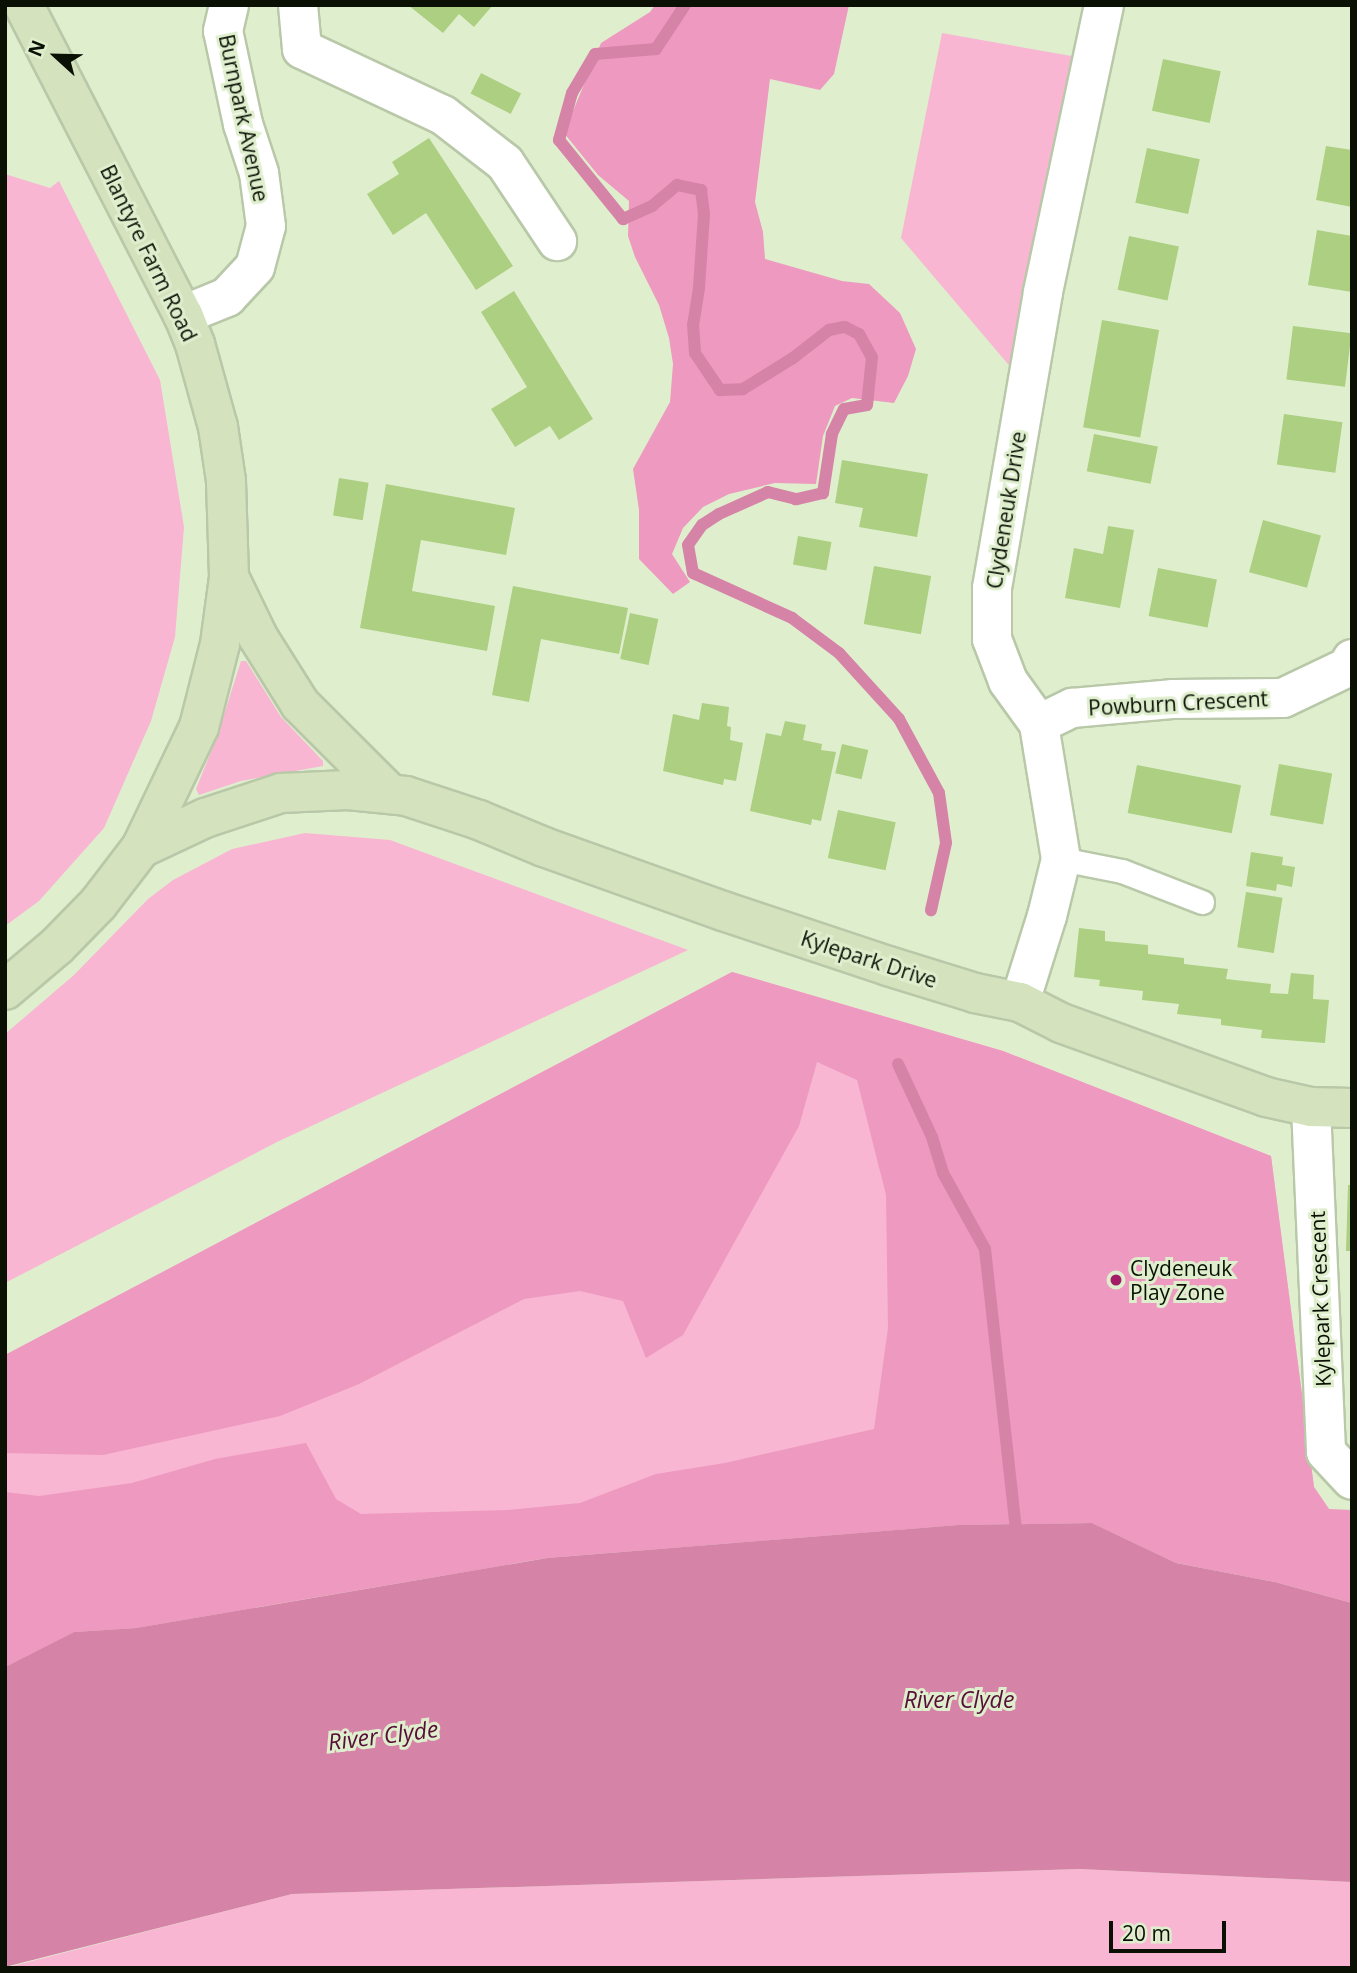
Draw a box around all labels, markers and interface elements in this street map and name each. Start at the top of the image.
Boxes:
north arrow [21,21,91,91]
street label: Burnpark Avenue [214,32,274,204]
text: N [22,36,51,60]
street label: Blantyre Farm Road [95,161,203,345]
street label: Clydeneuk Drive [981,429,1031,591]
street label: Powburn Crescent [1087,686,1269,720]
street label: Kylepark Drive [798,925,940,993]
street label: Kylepark Crescent [1304,1211,1336,1387]
place label: Clydeneuk Play Zone [1130,1255,1232,1305]
marker: Clydeneuk Play Zone [1108,1272,1124,1288]
water label: River Clyde [904,1685,1014,1713]
water label: River Clyde [326,1715,440,1755]
scale bar [1112,1906,1229,1950]
text: 20 m [1122,1919,1171,1947]

